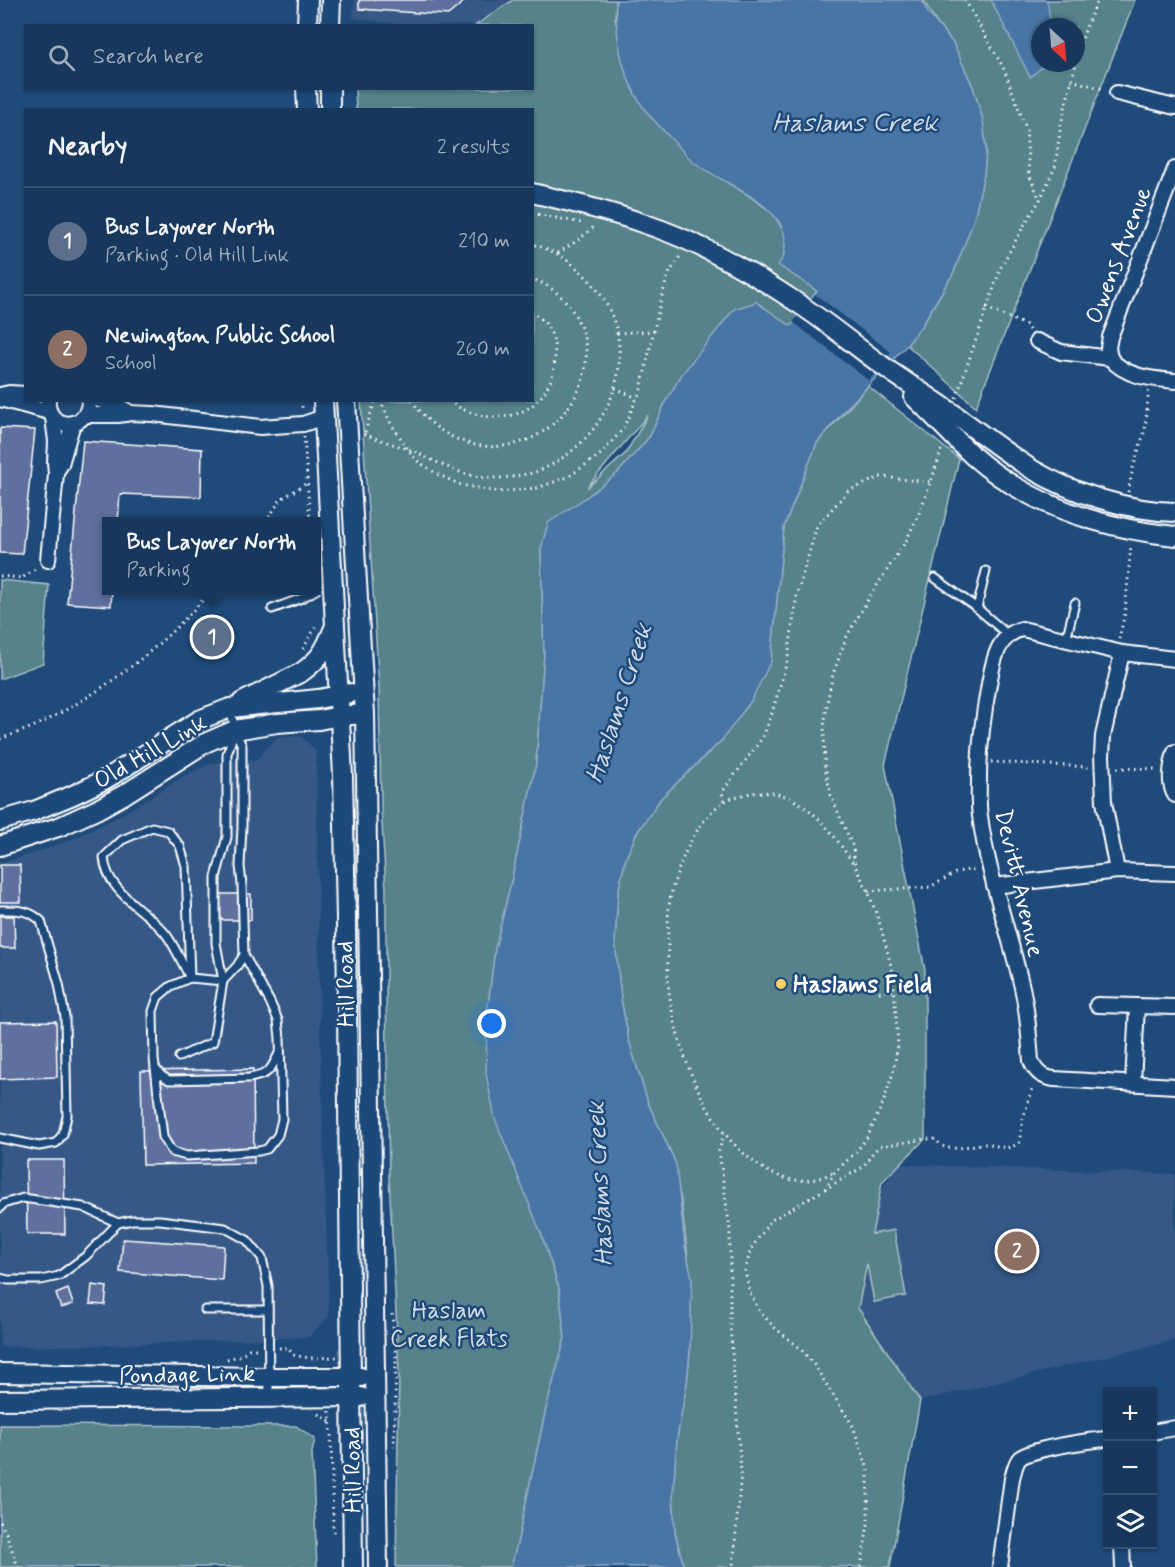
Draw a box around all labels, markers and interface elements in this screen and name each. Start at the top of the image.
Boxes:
north arrow [1031,18,1085,72]
search box [24,24,534,90]
icon: search [45,41,78,74]
text: Search here [93,43,204,71]
water label: Haslams Creek [772,107,939,141]
text: Nearby [48,130,127,164]
text: 2 results [437,134,510,161]
street label: Owens Avenue [1079,183,1160,328]
text: Bus Layover North [105,214,275,242]
text: 1 [63,228,72,255]
text: 210 m [458,228,510,255]
text: Parking · Old Hill Link [105,242,289,269]
text: Newington Public School [105,322,335,350]
text: 2 [63,336,72,363]
text: 260 m [456,336,510,363]
text: School [105,350,157,377]
popup [102,517,321,595]
text: Bus Layover North [127,529,296,557]
text: Parking [127,557,191,584]
pin: 1 [192,614,232,660]
water label: Haslams Creek [578,618,662,787]
street label: Old Hill Link [89,707,213,797]
street label: Devitt Avenue [986,806,1051,960]
street label: Hill Road [330,941,363,1027]
place label: Haslams Field [793,970,932,1001]
marker: Haslams Field [774,977,788,991]
your location [477,1009,506,1038]
water label: Haslams Creek [580,1099,622,1267]
pin: 2 [998,1228,1036,1274]
park label: Haslam Creek Flats [390,1296,508,1355]
street label: Pondage Link [119,1359,256,1392]
map controls [1103,1387,1157,1549]
button: + [1103,1387,1157,1441]
street label: Hill Road [337,1427,370,1513]
button: − [1103,1441,1157,1495]
button: layers [1103,1495,1157,1549]

